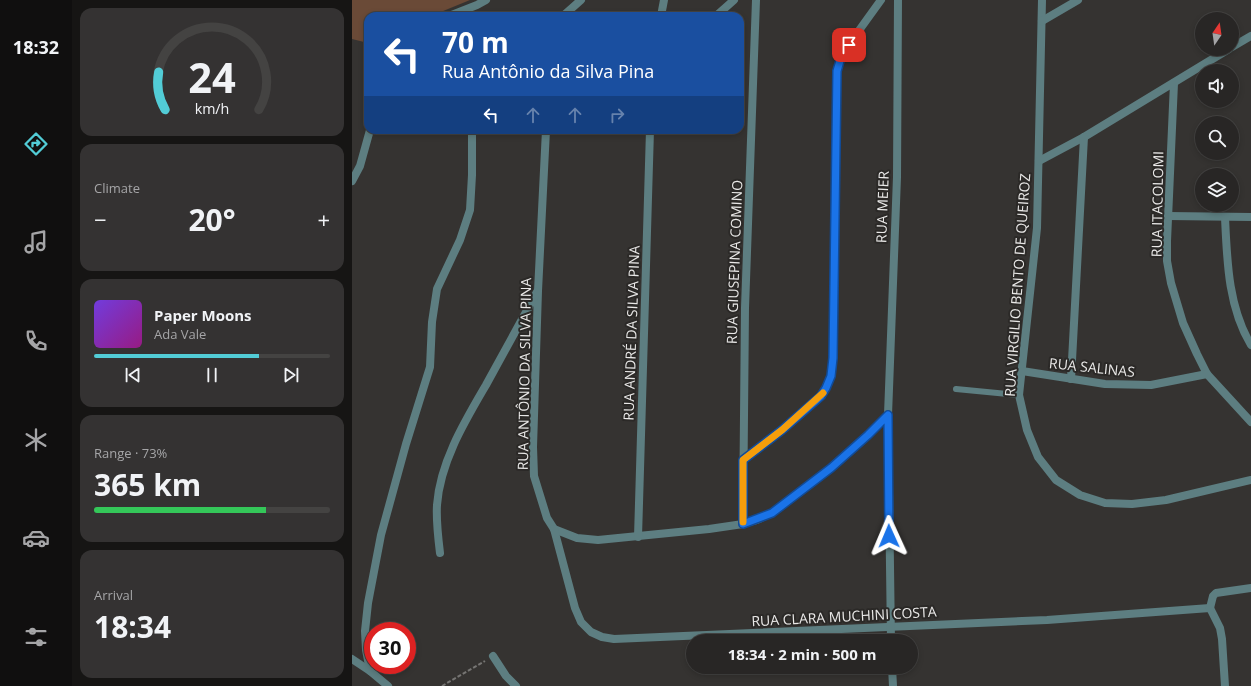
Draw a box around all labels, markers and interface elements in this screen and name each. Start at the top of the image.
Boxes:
north arrow [1195,12,1239,56]
map controls [1195,12,1239,212]
text: 70 m [442,23,509,61]
icon: left [376,28,428,80]
pin [832,28,866,62]
icon: arrive [838,34,860,56]
text: 18:32 [13,35,59,59]
text: 24 [188,49,236,105]
text: Rua Antônio da Silva Pina [442,59,654,83]
button: sound [1195,64,1239,108]
text: km/h [195,98,229,117]
icon: left [480,104,502,126]
icon: ahead [522,104,544,126]
icon: ahead [564,104,586,126]
icon: right [606,104,628,126]
button: search [1195,116,1239,160]
icon: directions [22,130,50,158]
street label: RUA ITACOLOMI [1147,151,1167,257]
button: layers [1195,168,1239,212]
street label: RUA MEIER [871,170,893,243]
street label: RUA VIRGILIO BENTO DE QUEIROZ [1000,173,1034,397]
text: Climate [94,179,140,197]
street label: RUA GIUSEPINA COMINO [722,180,746,344]
text: 20° [188,199,236,240]
text: − [94,204,107,234]
text: + [317,204,330,234]
icon: music [22,228,50,256]
street label: RUA ANDRÉ DA SILVA PINA [618,245,644,421]
street label: RUA ANTÔNIO DA SILVA PINA [513,278,535,470]
text: Paper Moons [154,305,252,325]
text: Ada Vale [154,325,206,343]
icon: phone [22,327,50,355]
street label: RUA SALINAS [1048,353,1136,381]
icon: previous [122,364,144,386]
icon: pause [201,364,223,386]
icon: next [280,364,302,386]
icon: climate [22,426,50,454]
text: Range · 73% [94,444,167,462]
text: 365 km [94,464,201,505]
position arrow [868,515,910,557]
icon: car [22,524,50,552]
text: Arrival [94,586,133,604]
street label: RUA CLARA MUCHINI COSTA [751,602,937,630]
text: 18:34 [94,606,171,647]
speed limit sign: 30 [364,622,416,674]
icon: filters [22,623,50,651]
text: 18:34 · 2 min · 500 m [728,644,876,664]

